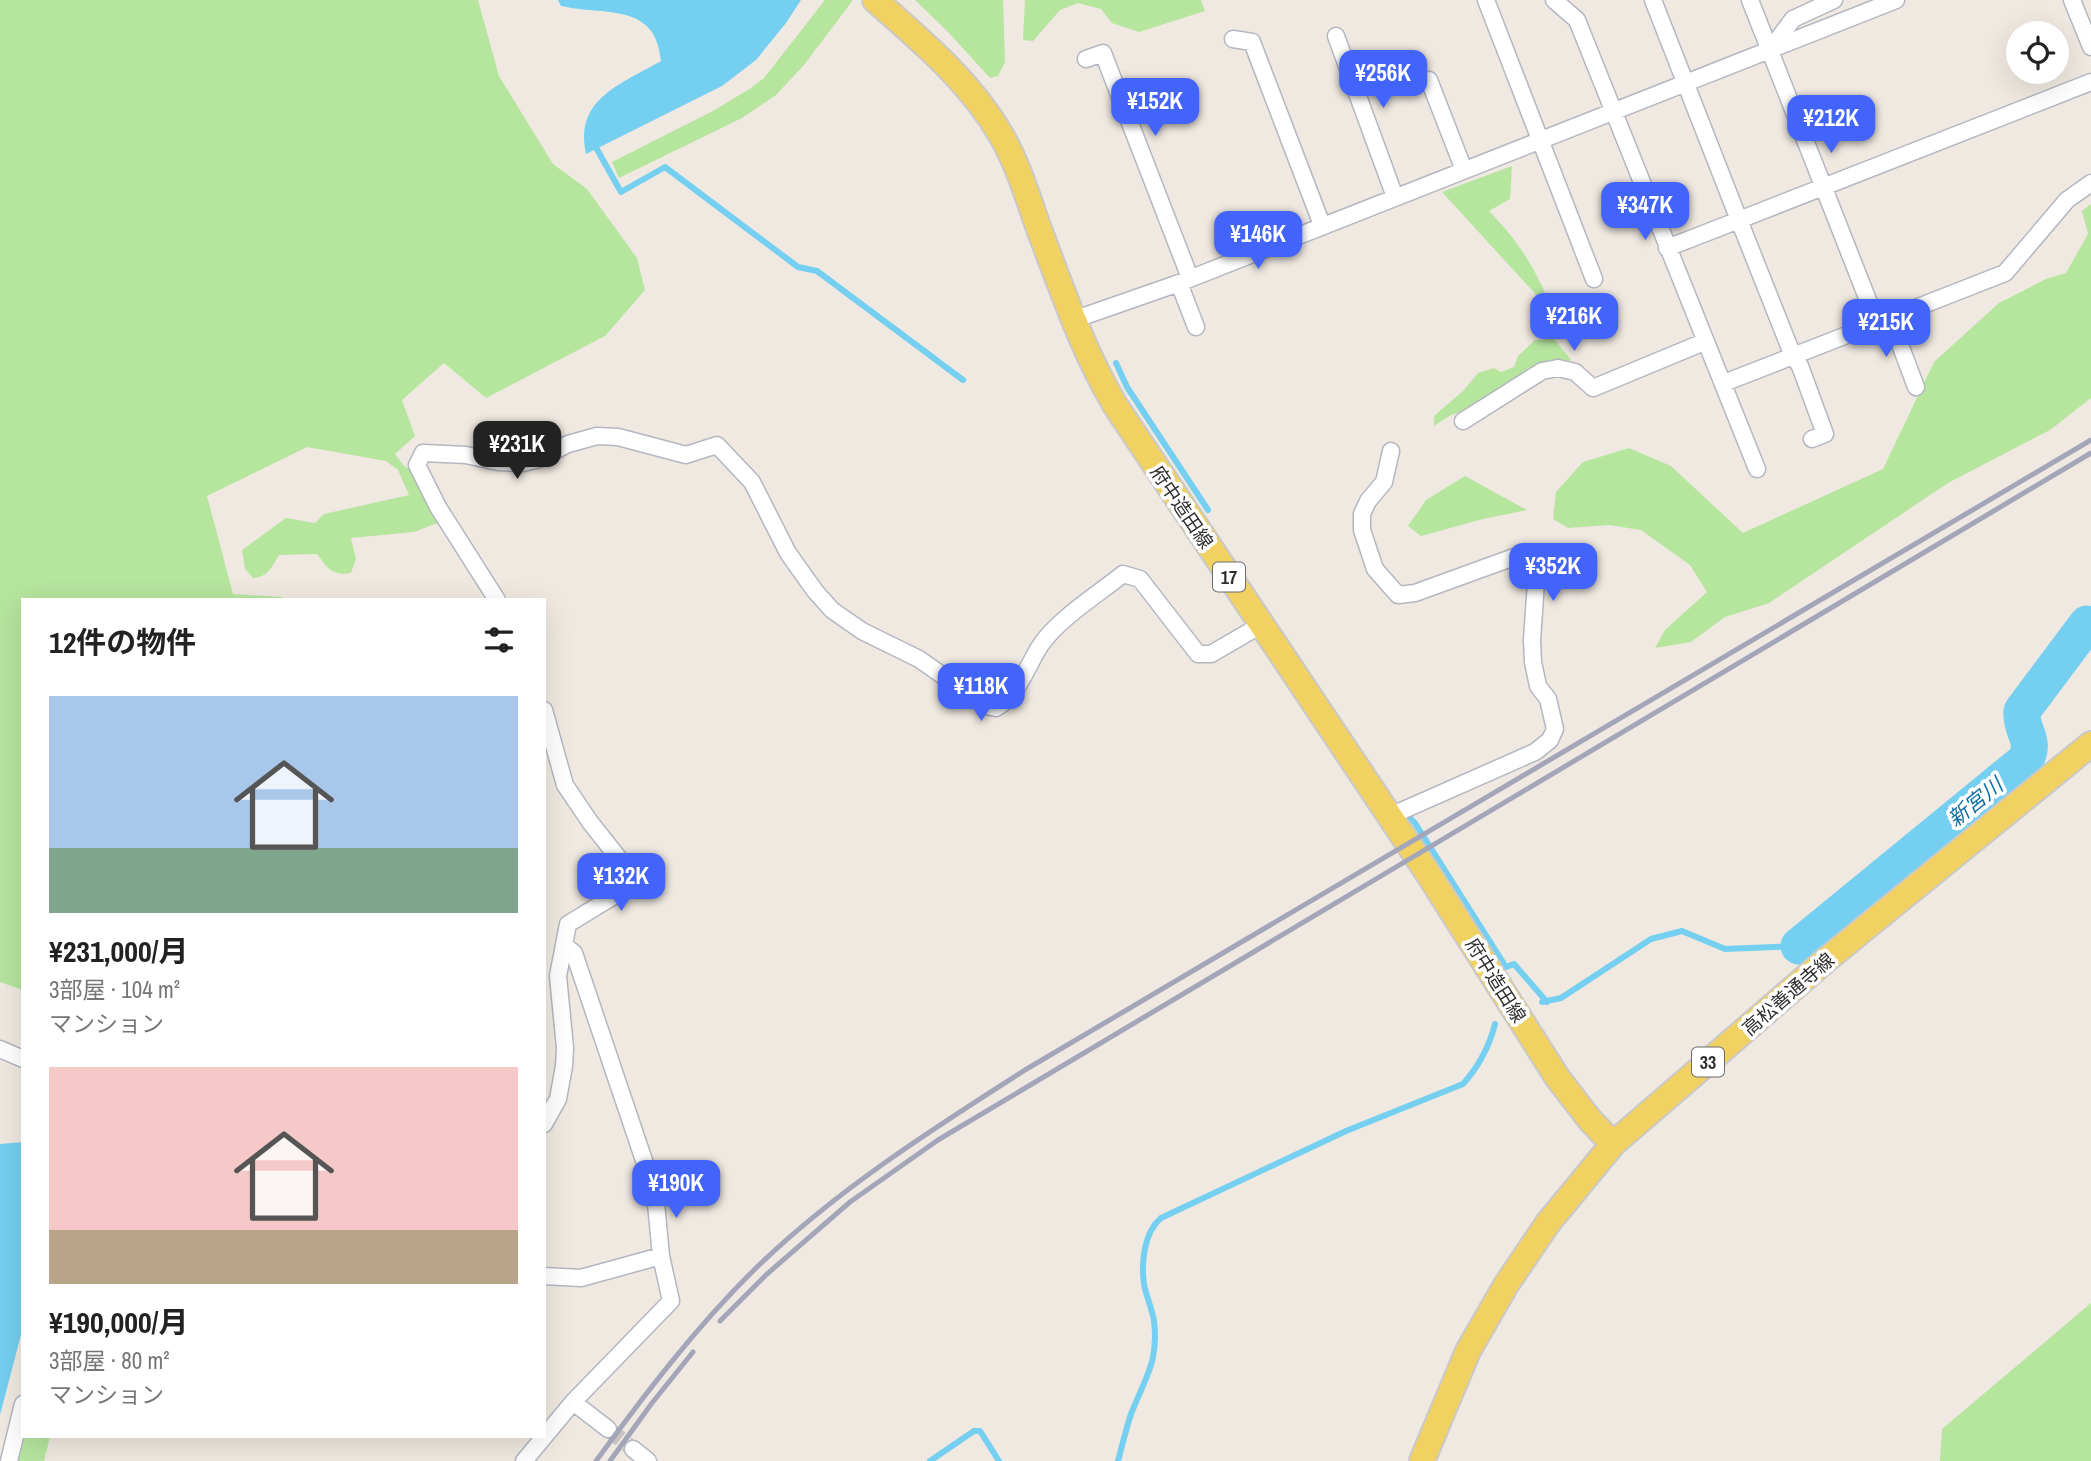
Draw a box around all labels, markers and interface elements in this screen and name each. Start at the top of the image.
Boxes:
map controls [2006,21,2069,84]
button: locate [2006,21,2069,84]
pin: ¥256K [1334,50,1432,110]
text: ¥256K [1355,57,1411,88]
pin: ¥152K [1106,78,1204,138]
text: ¥152K [1127,85,1183,116]
pin: ¥212K [1782,96,1880,155]
text: ¥212K [1803,102,1859,133]
pin: ¥347K [1596,182,1694,242]
text: ¥347K [1617,189,1673,220]
pin: ¥146K [1209,212,1307,271]
text: ¥146K [1230,218,1286,249]
pin: ¥216K [1525,294,1623,353]
text: ¥216K [1546,300,1602,331]
pin: ¥215K [1837,300,1935,359]
text: ¥215K [1858,306,1914,337]
pin: ¥231K [468,421,566,481]
text: ¥231K [489,428,545,459]
street label: 府中造田線 [1145,460,1219,554]
pin: ¥352K [1504,544,1602,603]
text: ¥352K [1525,550,1581,581]
road number: 17 [1213,562,1245,592]
icon: filters [480,621,518,659]
text: 12件の物件 [49,622,196,662]
pin: ¥118K [932,664,1030,723]
text: ¥118K [954,670,1008,701]
icon: home [221,742,347,868]
water label: 新宮川 [1941,770,2010,833]
pin: ¥132K [572,853,670,913]
text: ¥132K [593,860,649,891]
text: ¥231,000/月 [49,931,188,971]
street label: 府中造田線 [1460,933,1532,1027]
street label: 高松善通寺線 [1736,947,1840,1041]
text: 3部屋 · 104 m² [49,974,180,1005]
text: マンション [49,1008,164,1039]
road number: 33 [1692,1048,1724,1077]
icon: home [221,1113,347,1239]
pin: ¥190K [627,1160,725,1220]
text: ¥190K [648,1167,704,1198]
text: ¥190,000/月 [49,1302,188,1342]
text: 3部屋 · 80 m² [49,1345,169,1376]
text: マンション [49,1379,164,1410]

